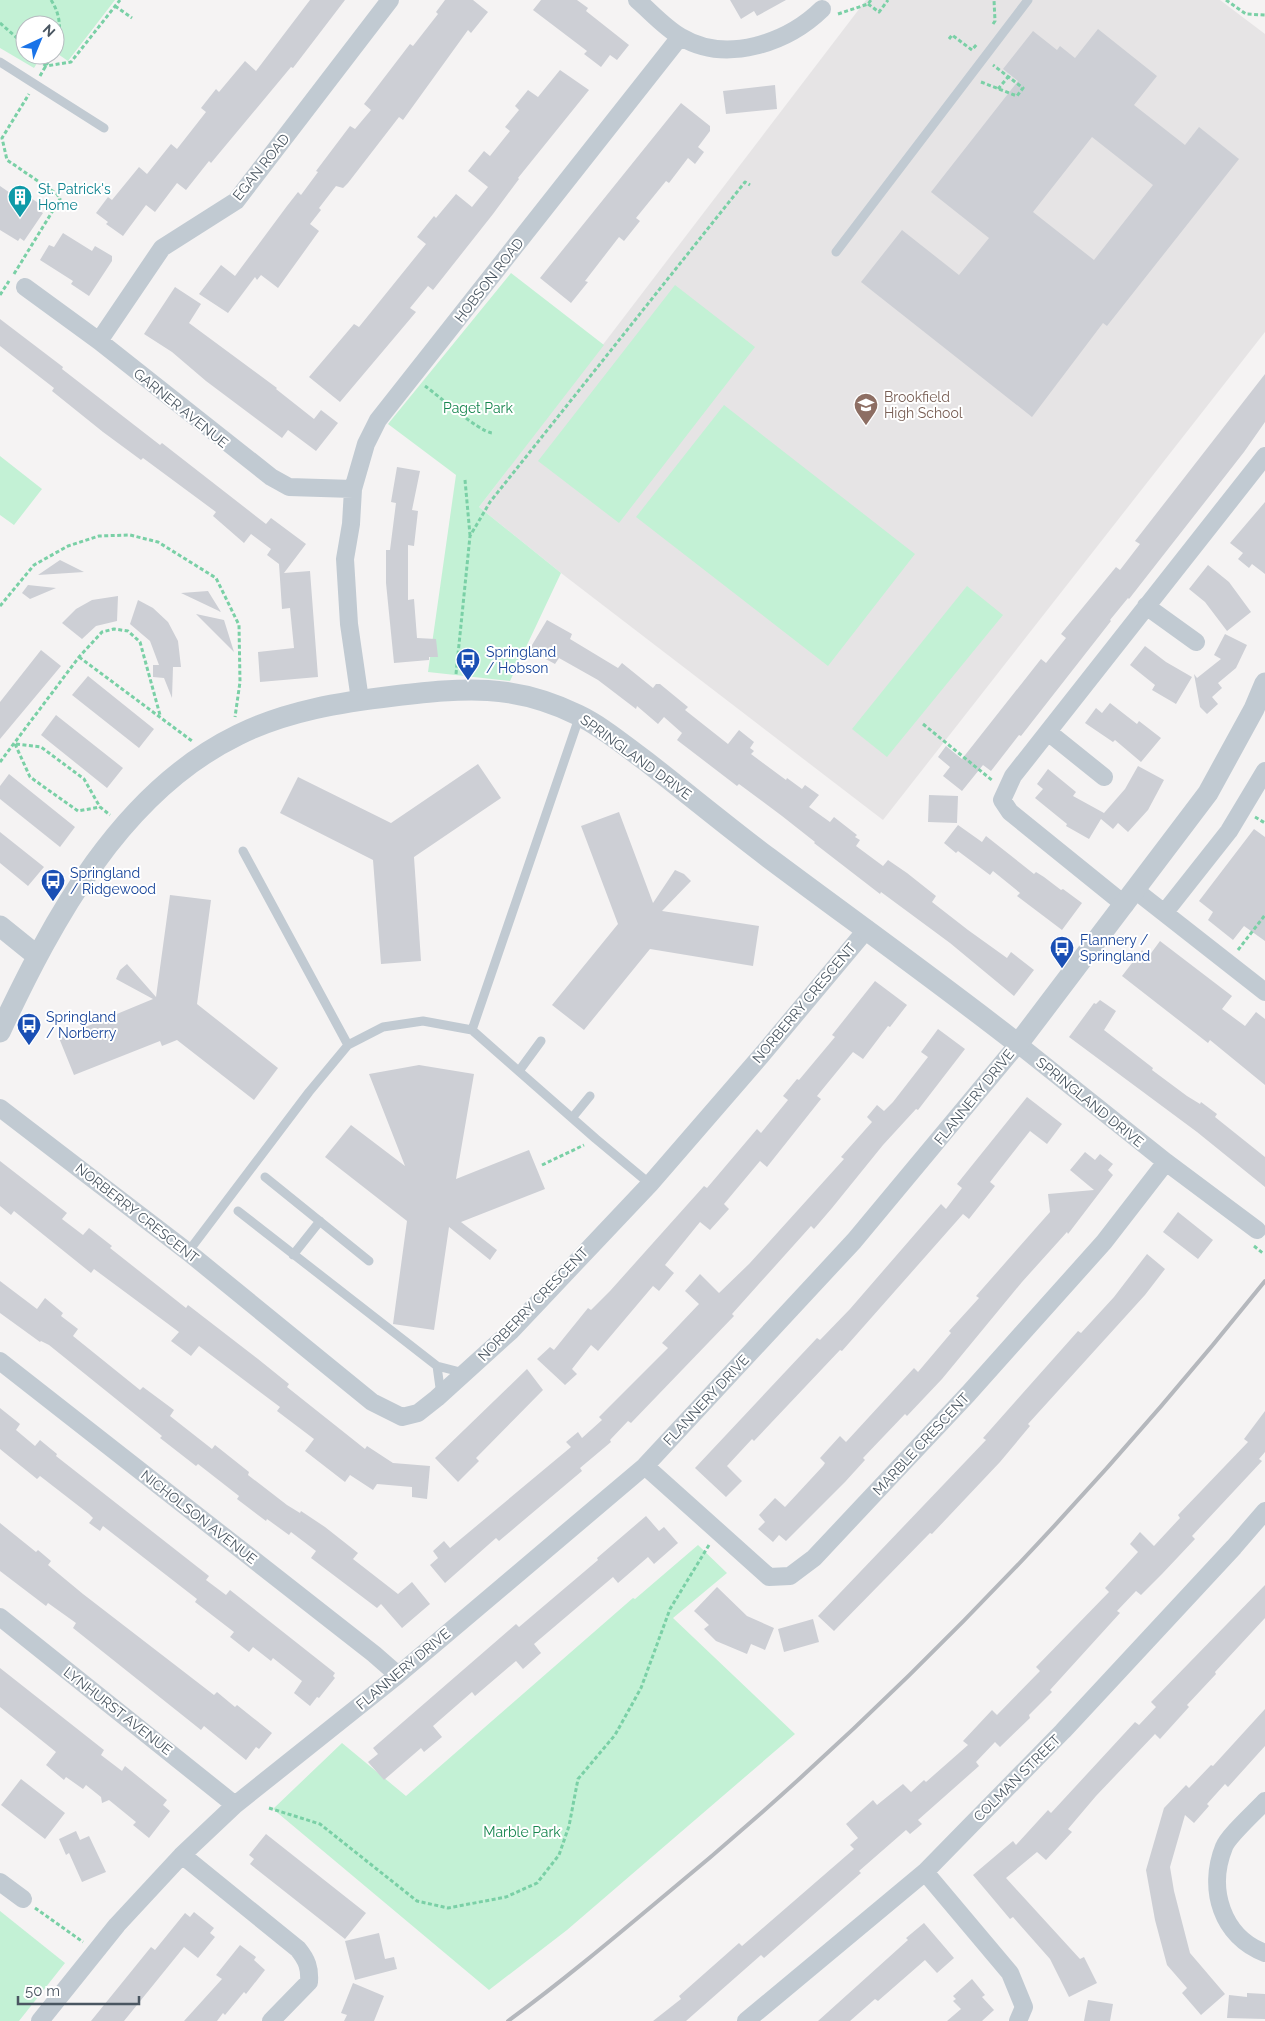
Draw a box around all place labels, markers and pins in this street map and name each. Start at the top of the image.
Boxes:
place label: St. Patrick's Home [38,181,111,213]
building icon: St. Patrick's Home [7,184,33,218]
place label: Brookfield High School [884,389,963,421]
school or university icon: Brookfield High School [853,392,879,426]
place label: Springland / Hobson [486,644,556,676]
bus stop icon: Springland / Hobson [455,647,481,681]
place label: Springland / Ridgewood [70,865,156,897]
bus stop icon: Springland / Ridgewood [40,868,66,902]
place label: Flannery / Springland [1080,932,1150,964]
bus stop icon: Flannery / Springland [1049,935,1075,969]
place label: Springland / Norberry [46,1009,117,1041]
bus stop icon: Springland / Norberry [16,1012,42,1046]

